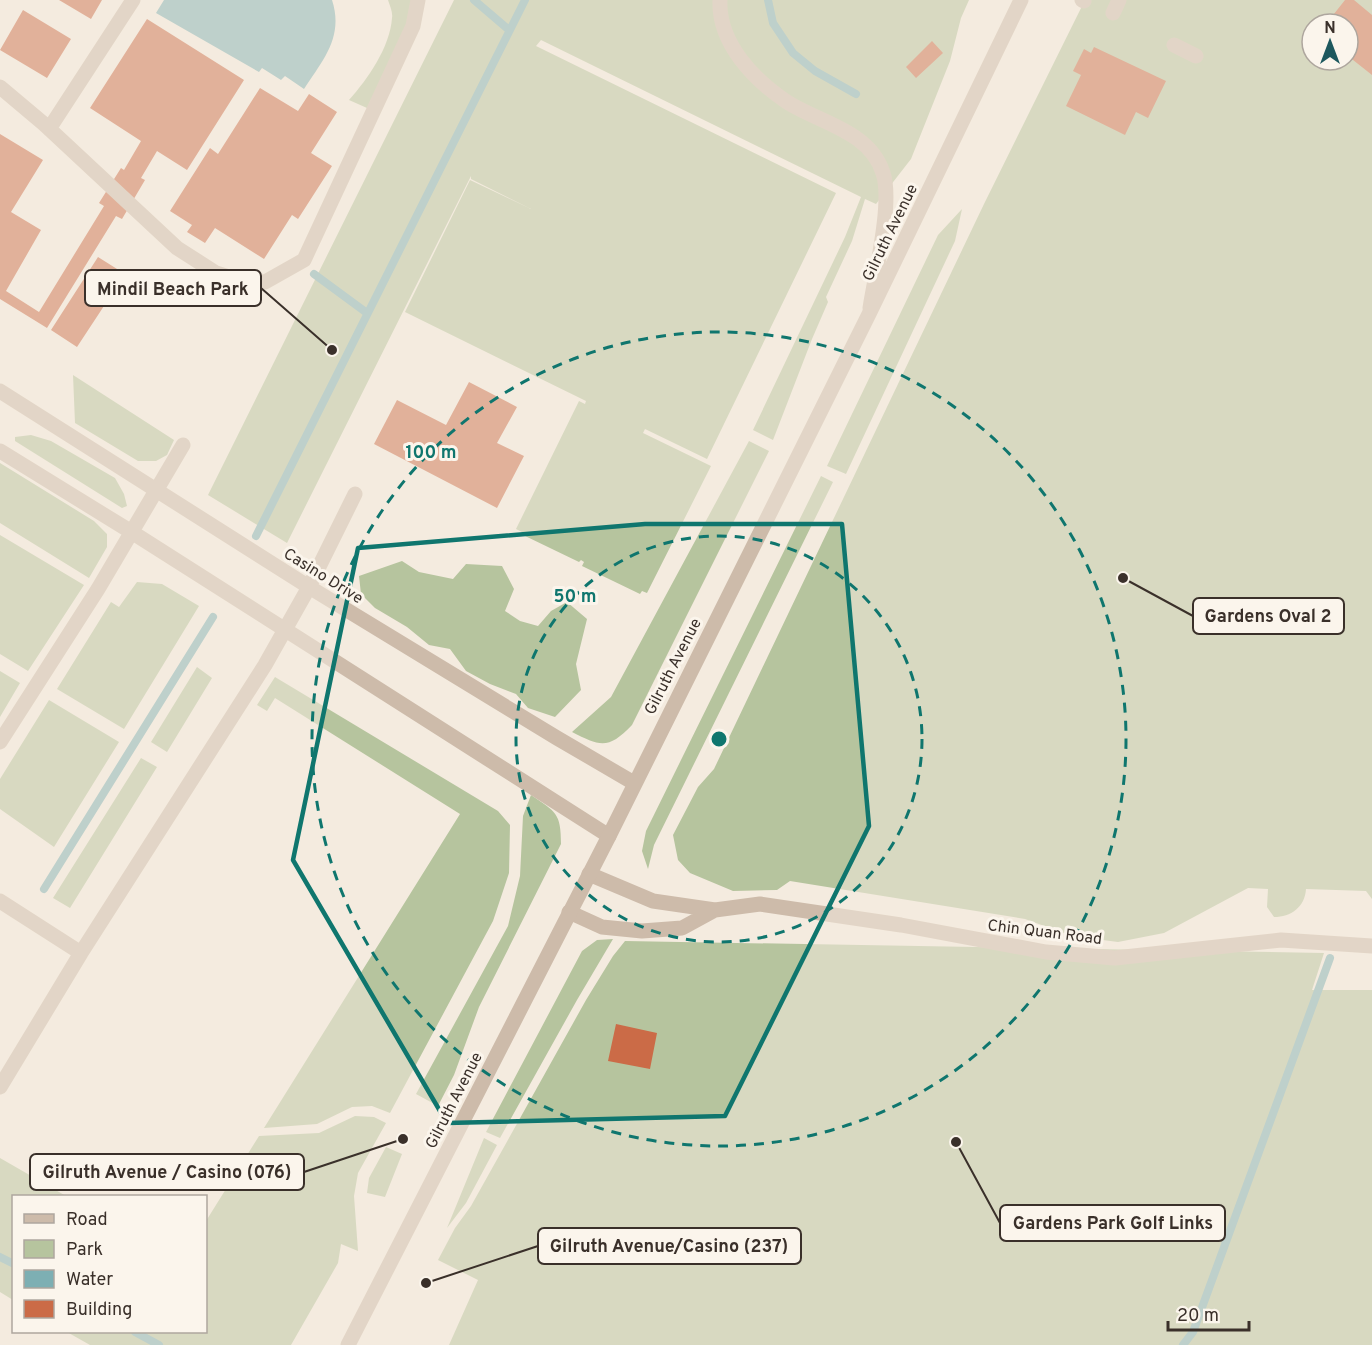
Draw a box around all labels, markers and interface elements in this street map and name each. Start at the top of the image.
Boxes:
north arrow [1300,12,1360,72]
text: N [1324,19,1336,39]
street label: Gilruth Avenue [859,181,923,285]
callout: Mindil Beach Park [85,270,261,306]
text: Mindil Beach Park [97,279,249,302]
text: 100 m [405,442,457,465]
street label: Casino Drive [279,544,366,609]
text: 50 m [553,586,597,609]
callout: Gardens Oval 2 [1193,598,1344,634]
text: Gardens Oval 2 [1205,606,1331,629]
street label: Gilruth Avenue [641,615,707,719]
centre of rings [709,729,729,749]
street label: Chin Quan Road [986,916,1103,950]
street label: Gilruth Avenue [422,1049,488,1153]
callout: Gilruth Avenue / Casino (076) [30,1154,304,1190]
text: Gilruth Avenue / Casino (076) [43,1162,291,1185]
legend [12,1195,207,1333]
callout: Gardens Park Golf Links [1000,1205,1225,1241]
text: Road [66,1209,108,1232]
text: Gardens Park Golf Links [1013,1213,1213,1236]
callout: Gilruth Avenue/Casino (237) [538,1228,801,1264]
text: Gilruth Avenue/Casino (237) [550,1236,788,1259]
text: Park [66,1239,103,1262]
text: Water [66,1269,113,1292]
scale bar [1168,1294,1249,1332]
text: Building [66,1299,132,1322]
text: 20 m [1177,1305,1219,1328]

